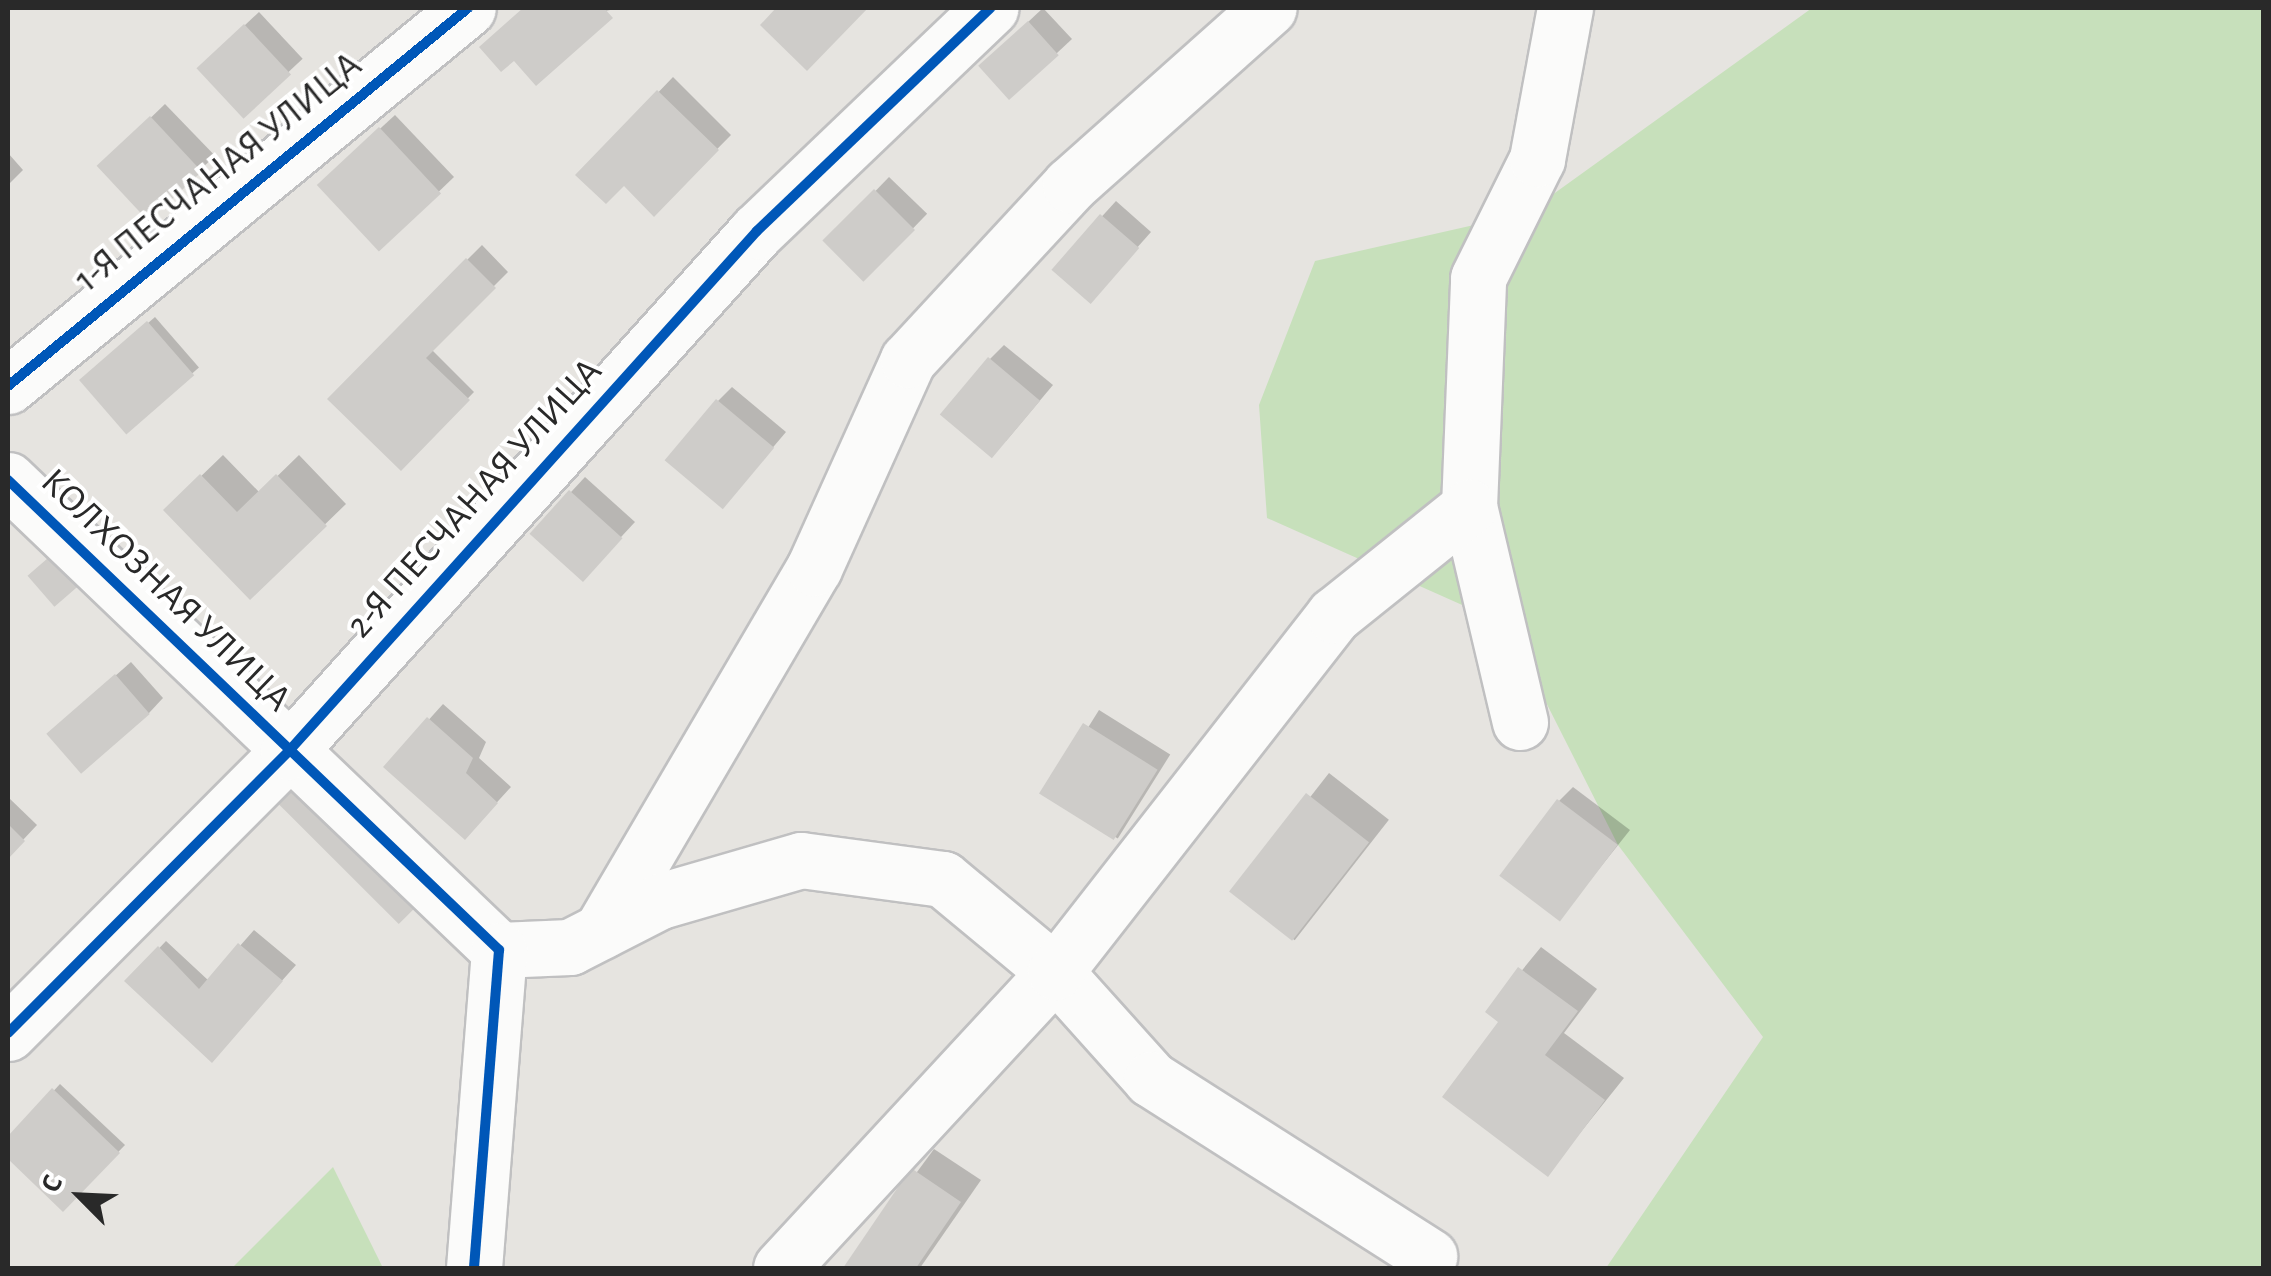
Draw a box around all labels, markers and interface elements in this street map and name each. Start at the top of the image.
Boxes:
street label: 1-Я ПЕСЧАНАЯ УЛИЦА [66,43,372,303]
street label: 2-Я ПЕСЧАНАЯ УЛИЦА [337,350,613,648]
street label: КОЛХОЗНАЯ УЛИЦА [30,460,300,722]
north arrow [30,1146,130,1246]
text: С [37,1171,69,1197]

